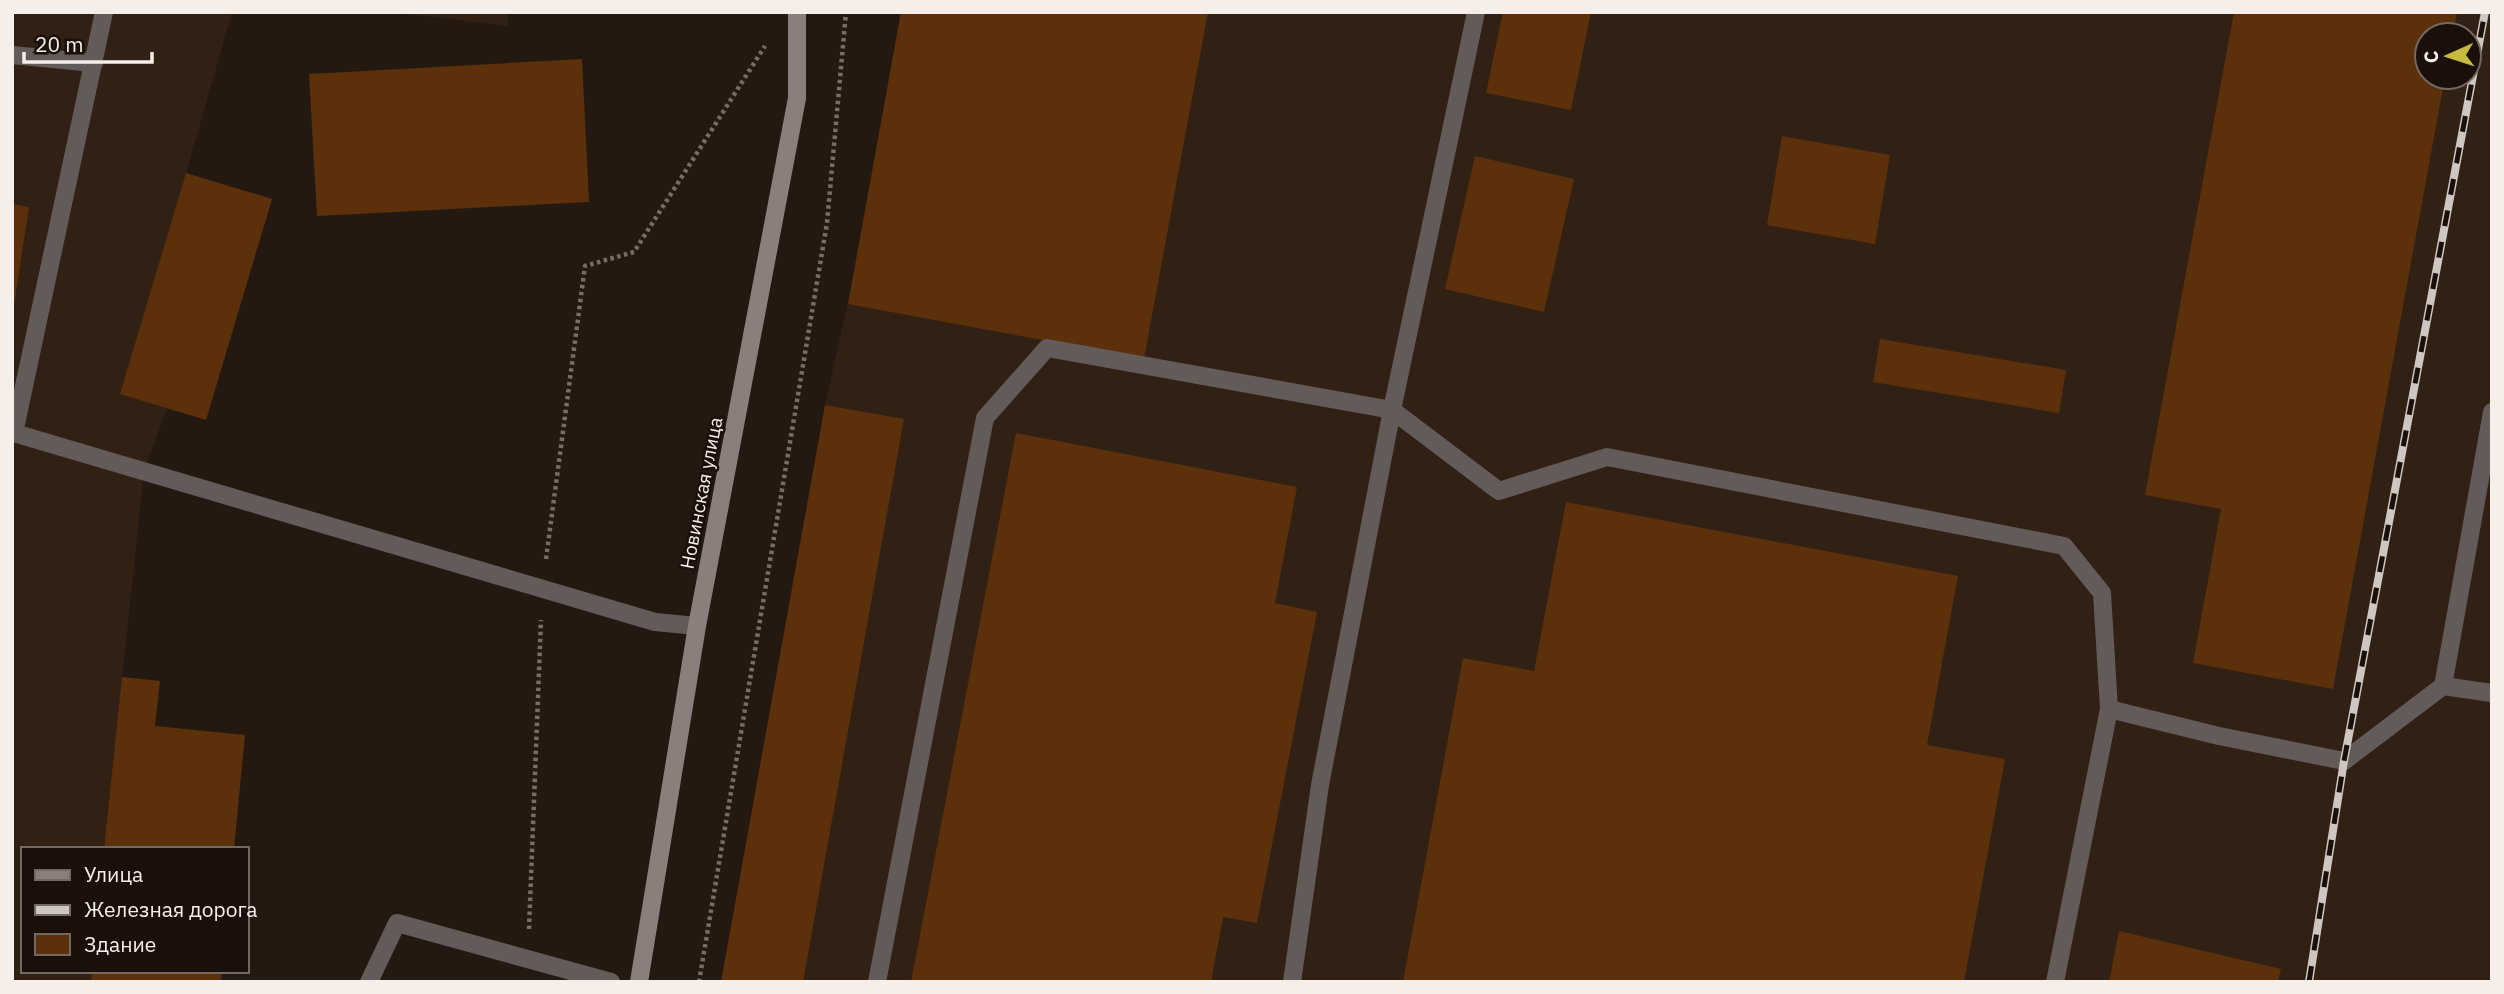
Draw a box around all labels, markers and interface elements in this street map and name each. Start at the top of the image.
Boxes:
scale bar [24,21,152,65]
north arrow [2413,21,2483,91]
text: 20 m [35,30,84,58]
text: С [2419,50,2443,64]
street label: Новинская улица [675,415,727,571]
legend [21,847,248,973]
text: Улица [84,860,143,888]
text: Железная дорога [84,895,257,923]
text: Здание [84,930,156,958]

